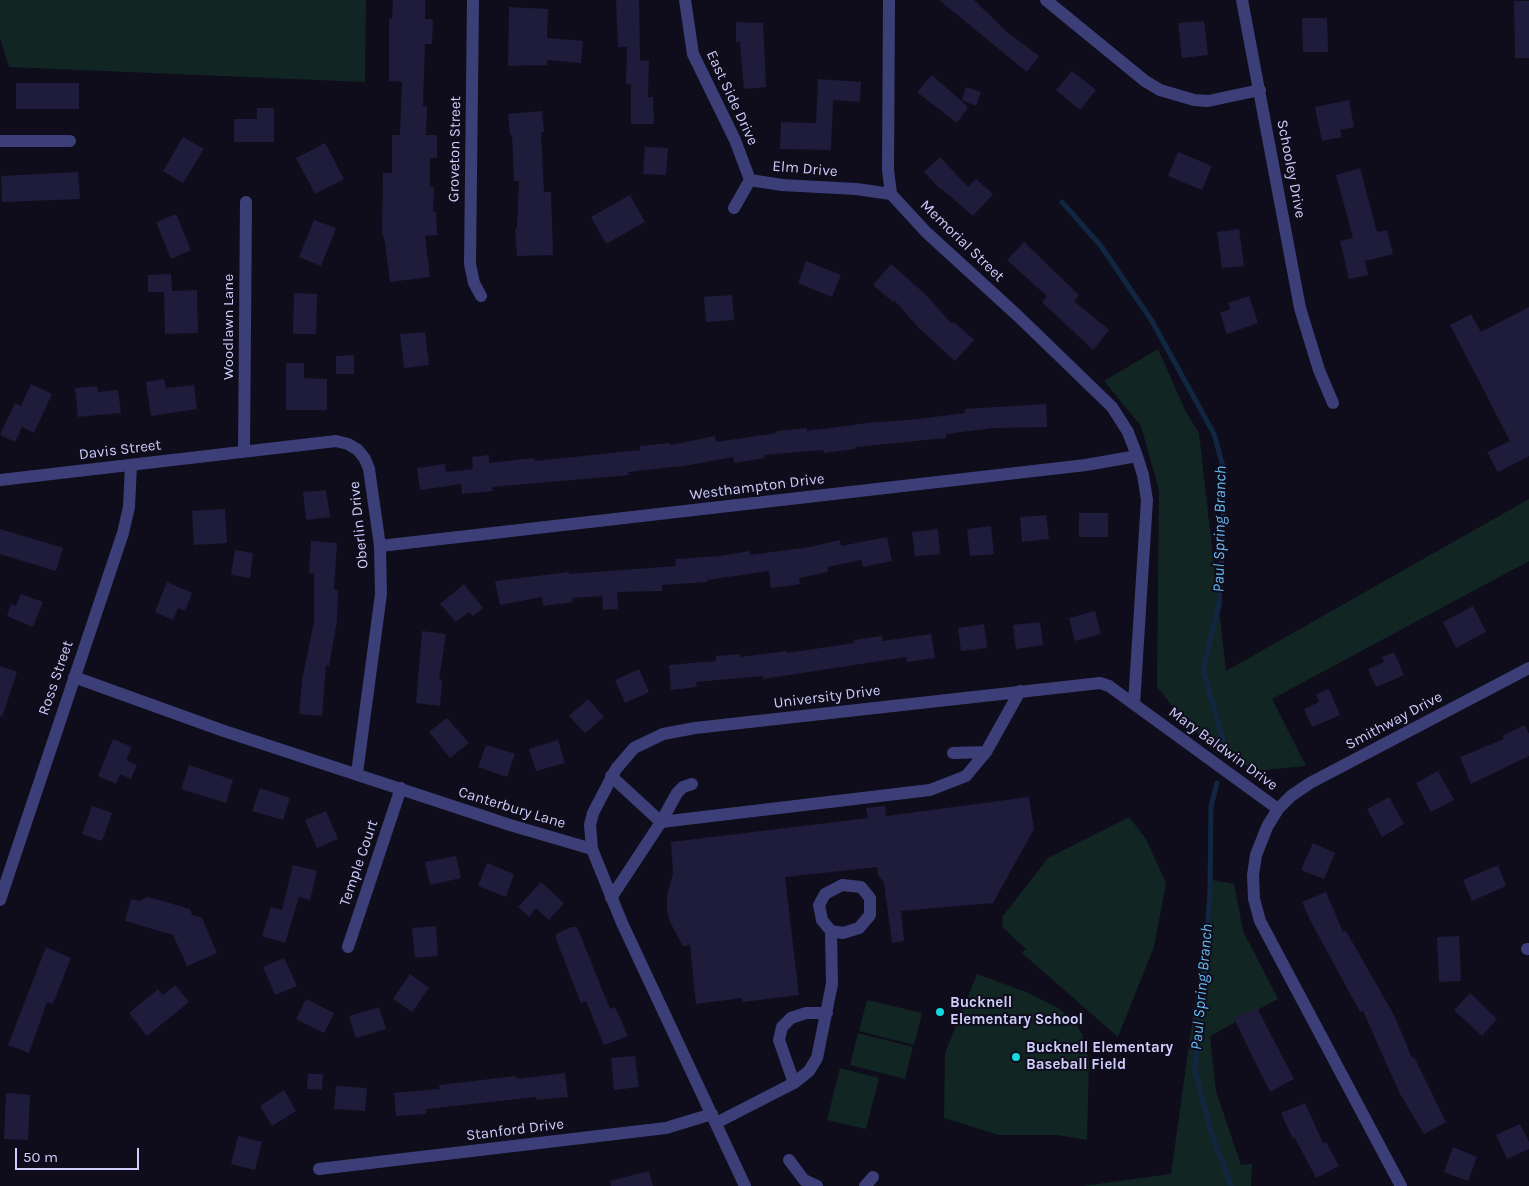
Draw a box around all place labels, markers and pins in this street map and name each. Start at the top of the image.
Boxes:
place label: Bucknell Elementary School [950,994,1083,1029]
marker: Bucknell Elementary School [934,1006,946,1018]
place label: Bucknell Elementary Baseball Field [1026,1039,1173,1074]
marker: Bucknell Elementary Baseball Field [1010,1051,1022,1063]

